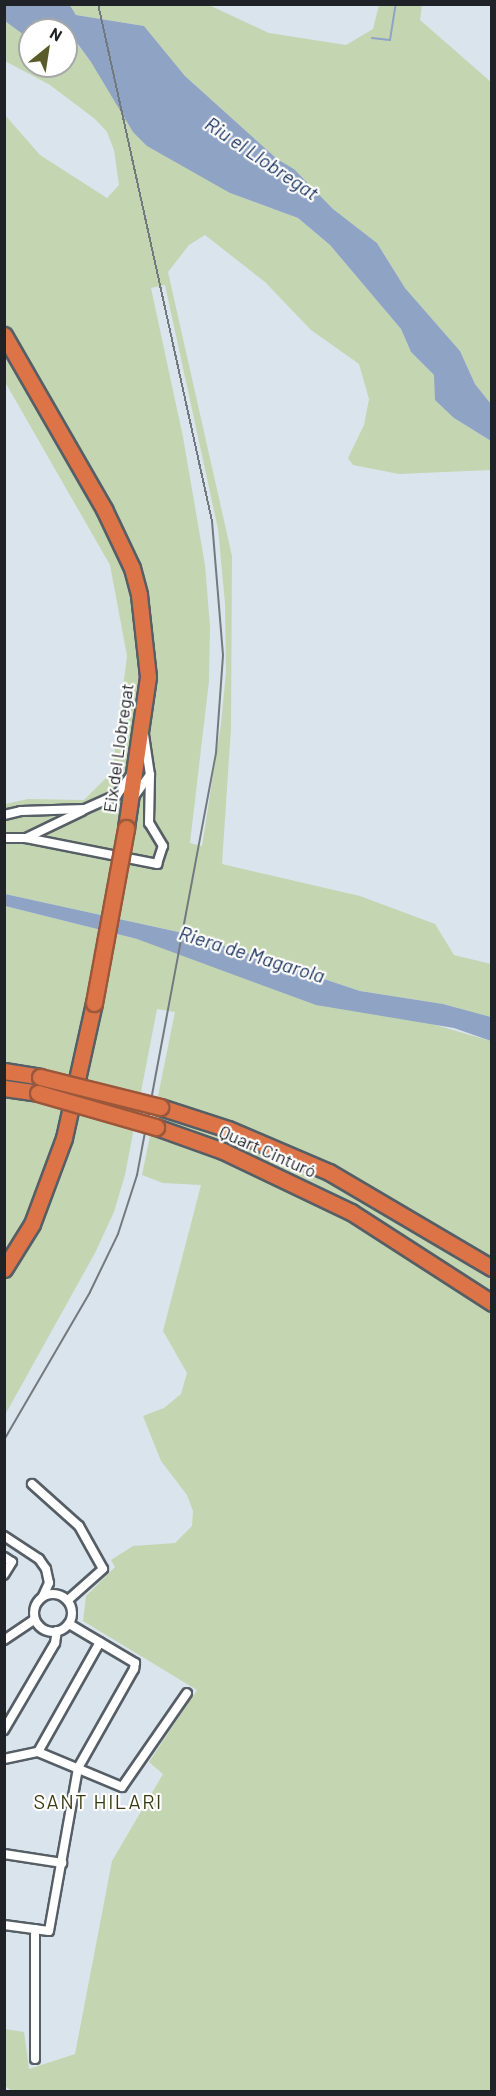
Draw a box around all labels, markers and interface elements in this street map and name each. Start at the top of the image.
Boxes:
north arrow [18,18,78,78]
text: N [47,23,66,45]
water label: Riu el Llobregat [201,111,323,205]
street label: Eix del Llobregat [98,682,138,814]
water label: Riera de Magarola [176,920,328,988]
street label: Quart Cinturó [216,1120,320,1182]
district label: SANT HILARI [33,1789,163,1813]

